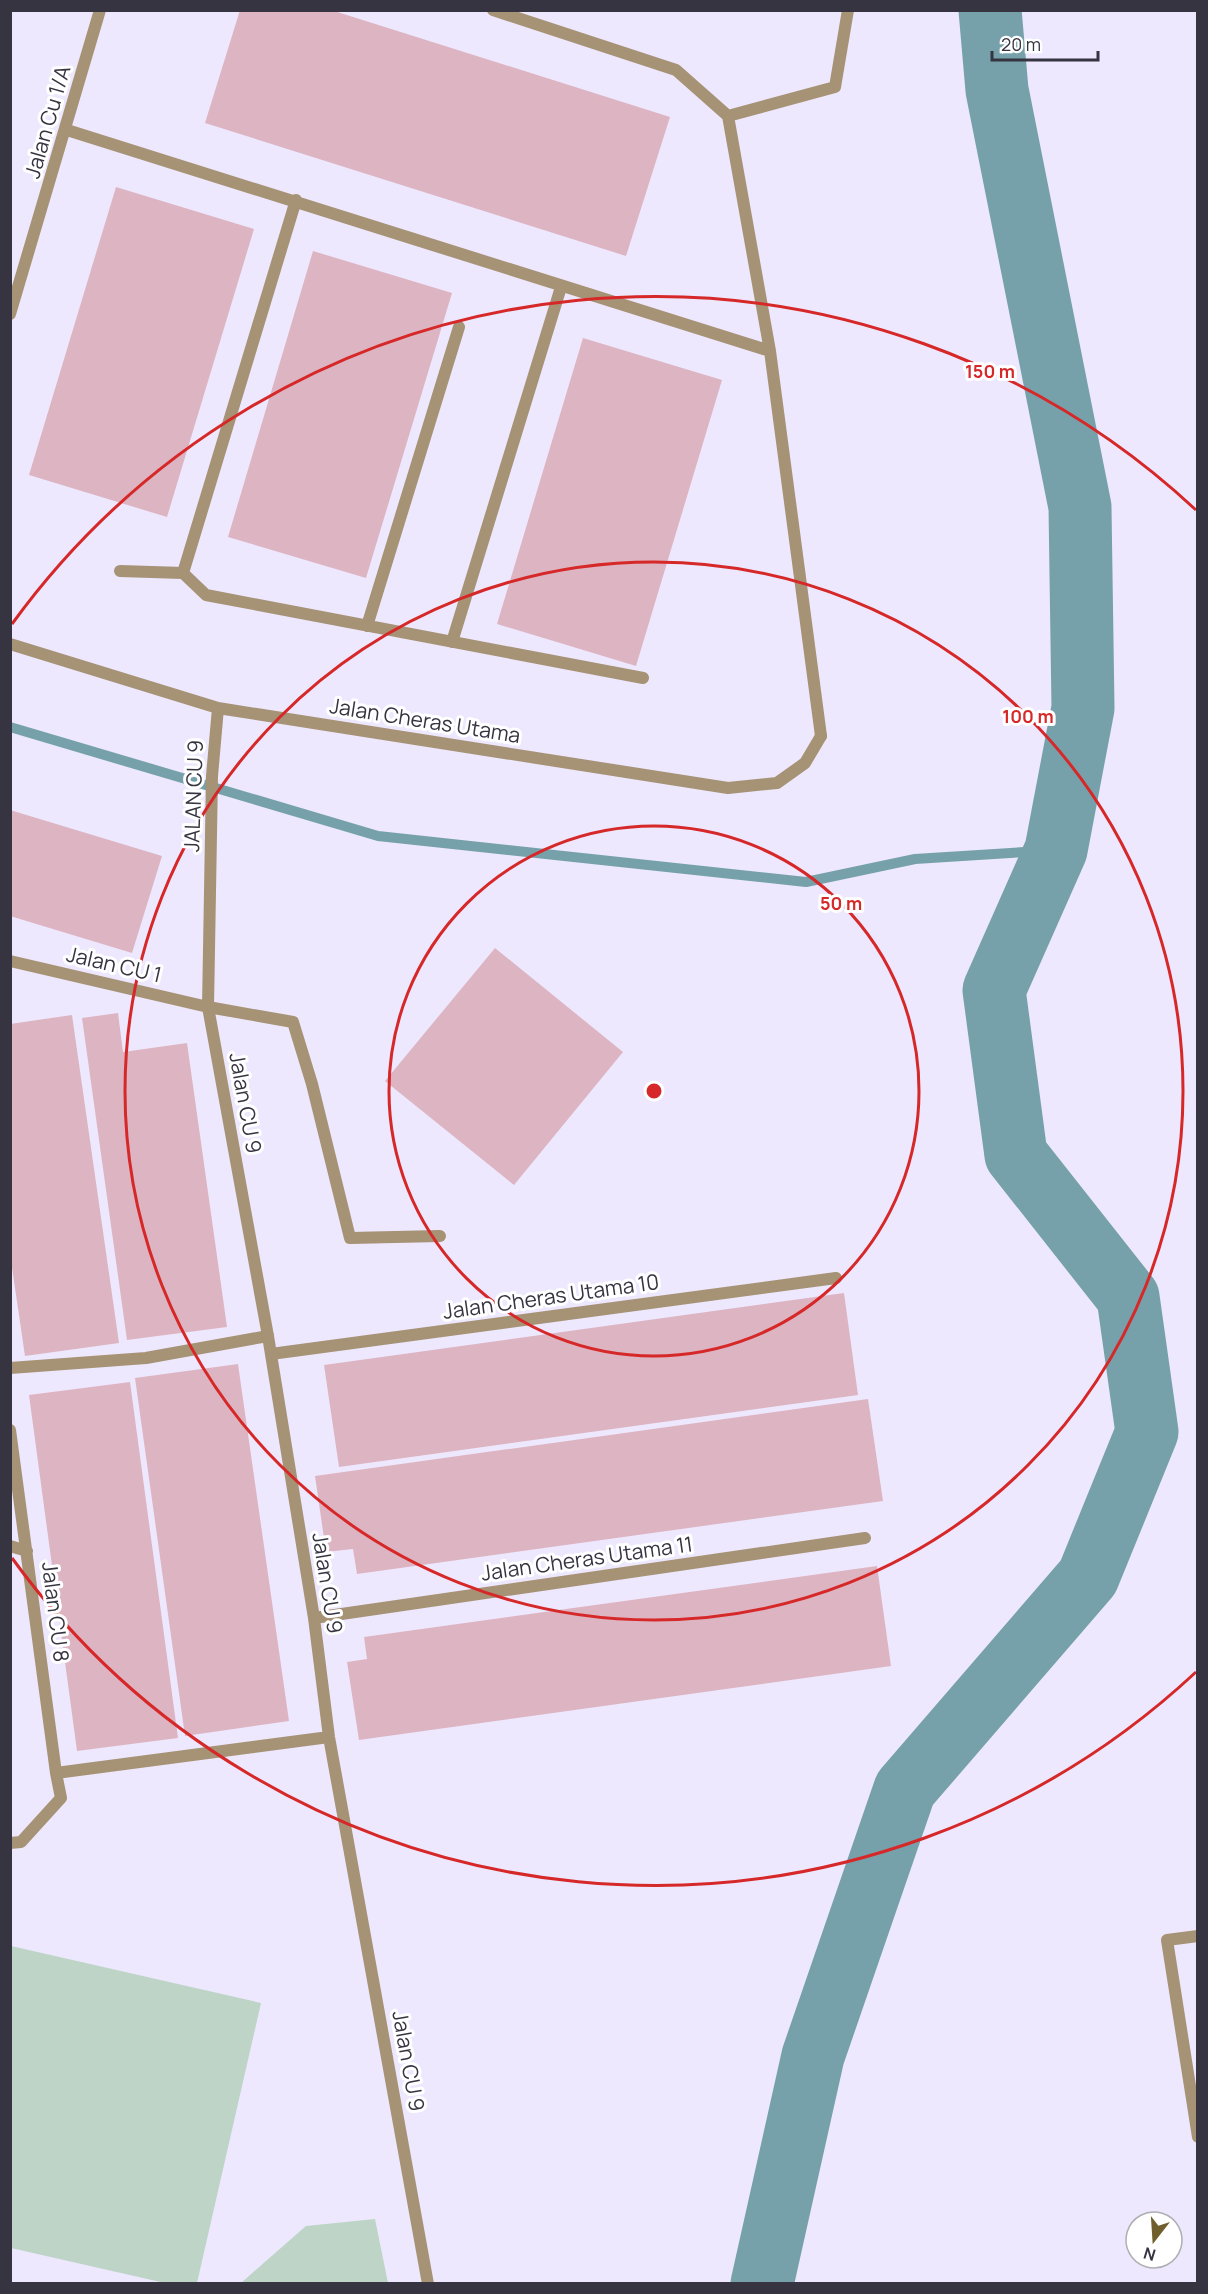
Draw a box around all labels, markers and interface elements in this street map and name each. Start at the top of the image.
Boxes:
scale bar [992,24,1098,62]
text: 20 m [1001,32,1041,56]
street label: Jalan Cu 1/A [18,62,76,181]
text: 150 m [965,359,1015,383]
street label: Jalan Cheras Utama [328,691,523,749]
text: 100 m [1002,704,1054,728]
street label: JALAN CU 9 [177,739,209,853]
text: 50 m [820,891,862,915]
street label: Jalan CU 1 [64,939,165,989]
street label: Jalan CU 9 [223,1050,269,1155]
centre of rings [644,1081,664,1101]
street label: Jalan Cheras Utama 10 [441,1267,661,1325]
street label: Jalan Cheras Utama 11 [479,1529,694,1587]
street label: Jalan CU 9 [306,1530,350,1635]
street label: Jalan CU 8 [36,1560,76,1664]
street label: Jalan CU 9 [386,2008,432,2113]
north arrow [1124,2210,1184,2270]
text: N [1141,2242,1158,2267]

